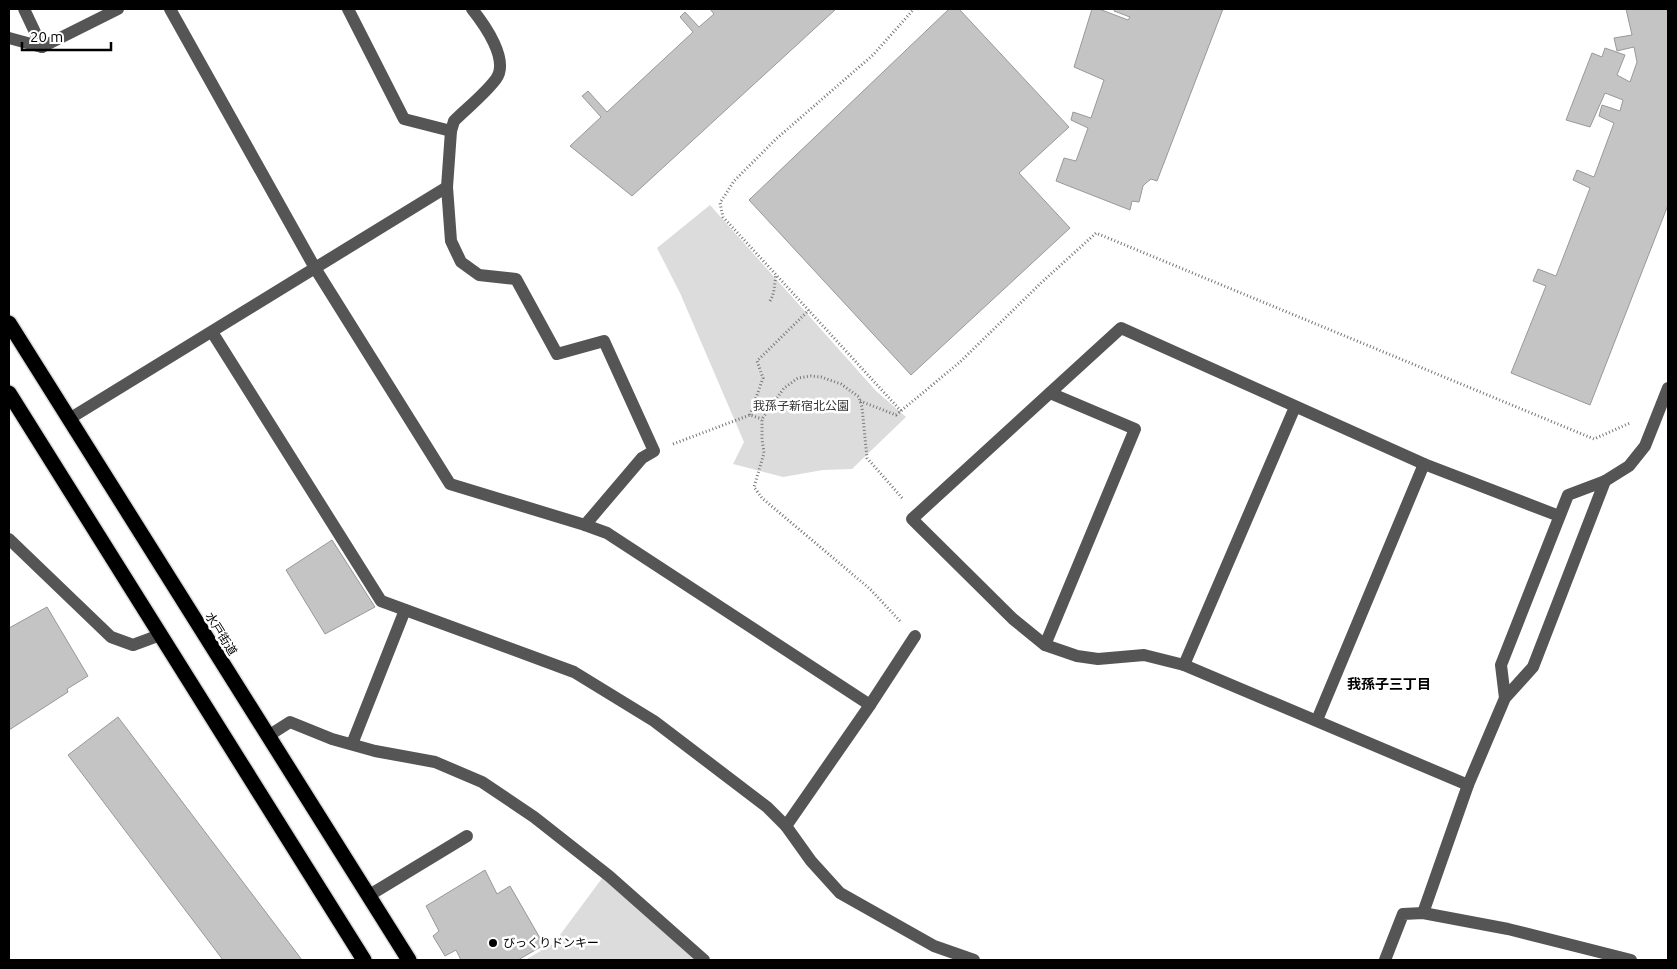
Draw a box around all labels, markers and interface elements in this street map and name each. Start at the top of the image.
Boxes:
scale bar [22,20,111,52]
text: 20 m [30,28,63,45]
park label: 我孫子新宿北公園 [753,399,849,412]
street label: 水戸街道 [203,610,240,658]
district label: 我孫子三丁目 [1347,676,1431,692]
place label: びっくりドンキー [503,936,599,949]
marker: びっくりドンキー [487,937,499,949]

